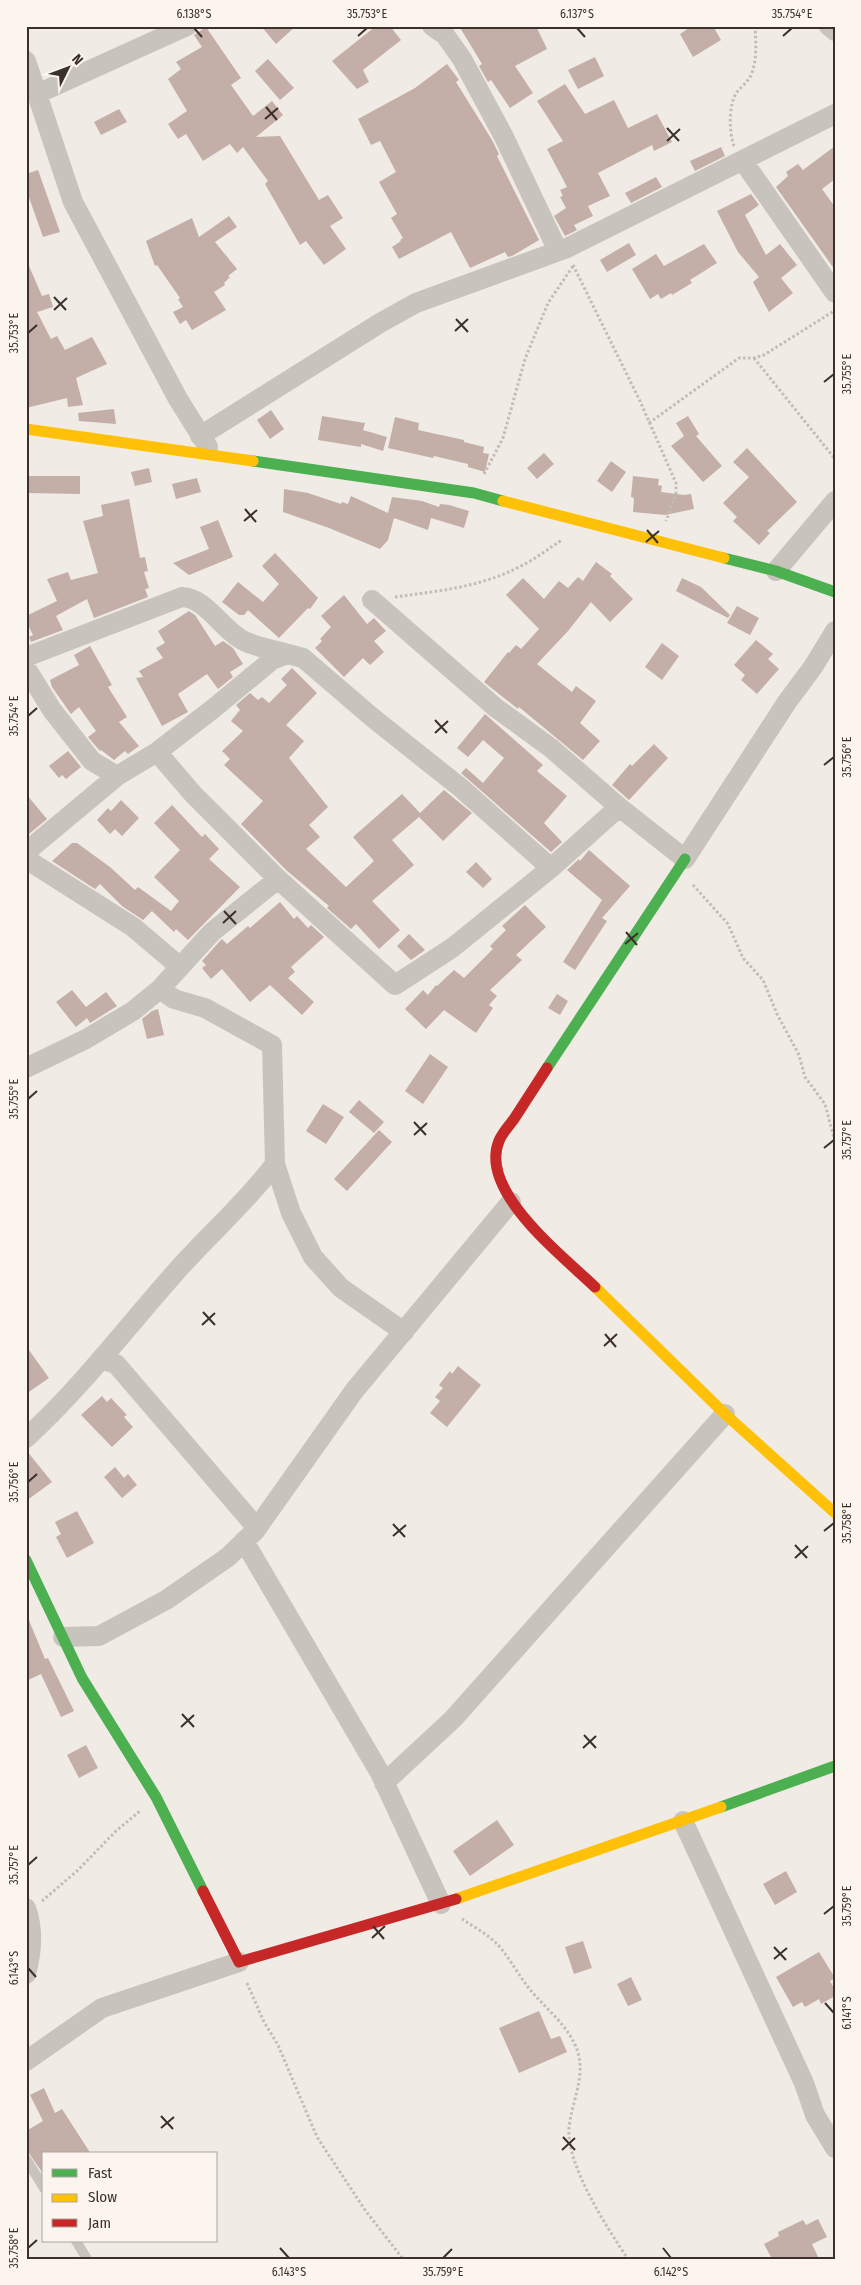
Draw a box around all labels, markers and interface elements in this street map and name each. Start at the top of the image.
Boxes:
text: 6.138°S [177,7,212,21]
text: 35.753°E [347,7,387,21]
text: 6.137°S [560,7,594,21]
text: 35.754°E [772,7,813,21]
north arrow [42,42,92,92]
text: N [68,51,86,68]
text: 35.753°E [7,313,21,353]
text: 35.755°E [840,354,854,394]
text: 35.754°E [7,695,21,736]
text: 35.756°E [840,736,854,777]
text: 35.755°E [7,1079,21,1119]
text: 35.757°E [840,1120,854,1160]
text: 35.756°E [7,1461,21,1502]
text: 35.758°E [840,1502,854,1543]
text: 35.757°E [7,1845,21,1885]
text: 35.759°E [840,1885,854,1926]
text: 6.143°S [7,1951,21,1985]
text: 6.141°S [840,1996,854,2030]
legend [42,2152,218,2242]
text: Fast [88,2164,112,2182]
text: Slow [88,2188,117,2206]
text: Jam [88,2214,111,2232]
text: 35.758°E [7,2227,21,2268]
text: 6.143°S [272,2265,306,2279]
text: 35.759°E [423,2265,464,2279]
text: 6.142°S [654,2265,688,2279]

